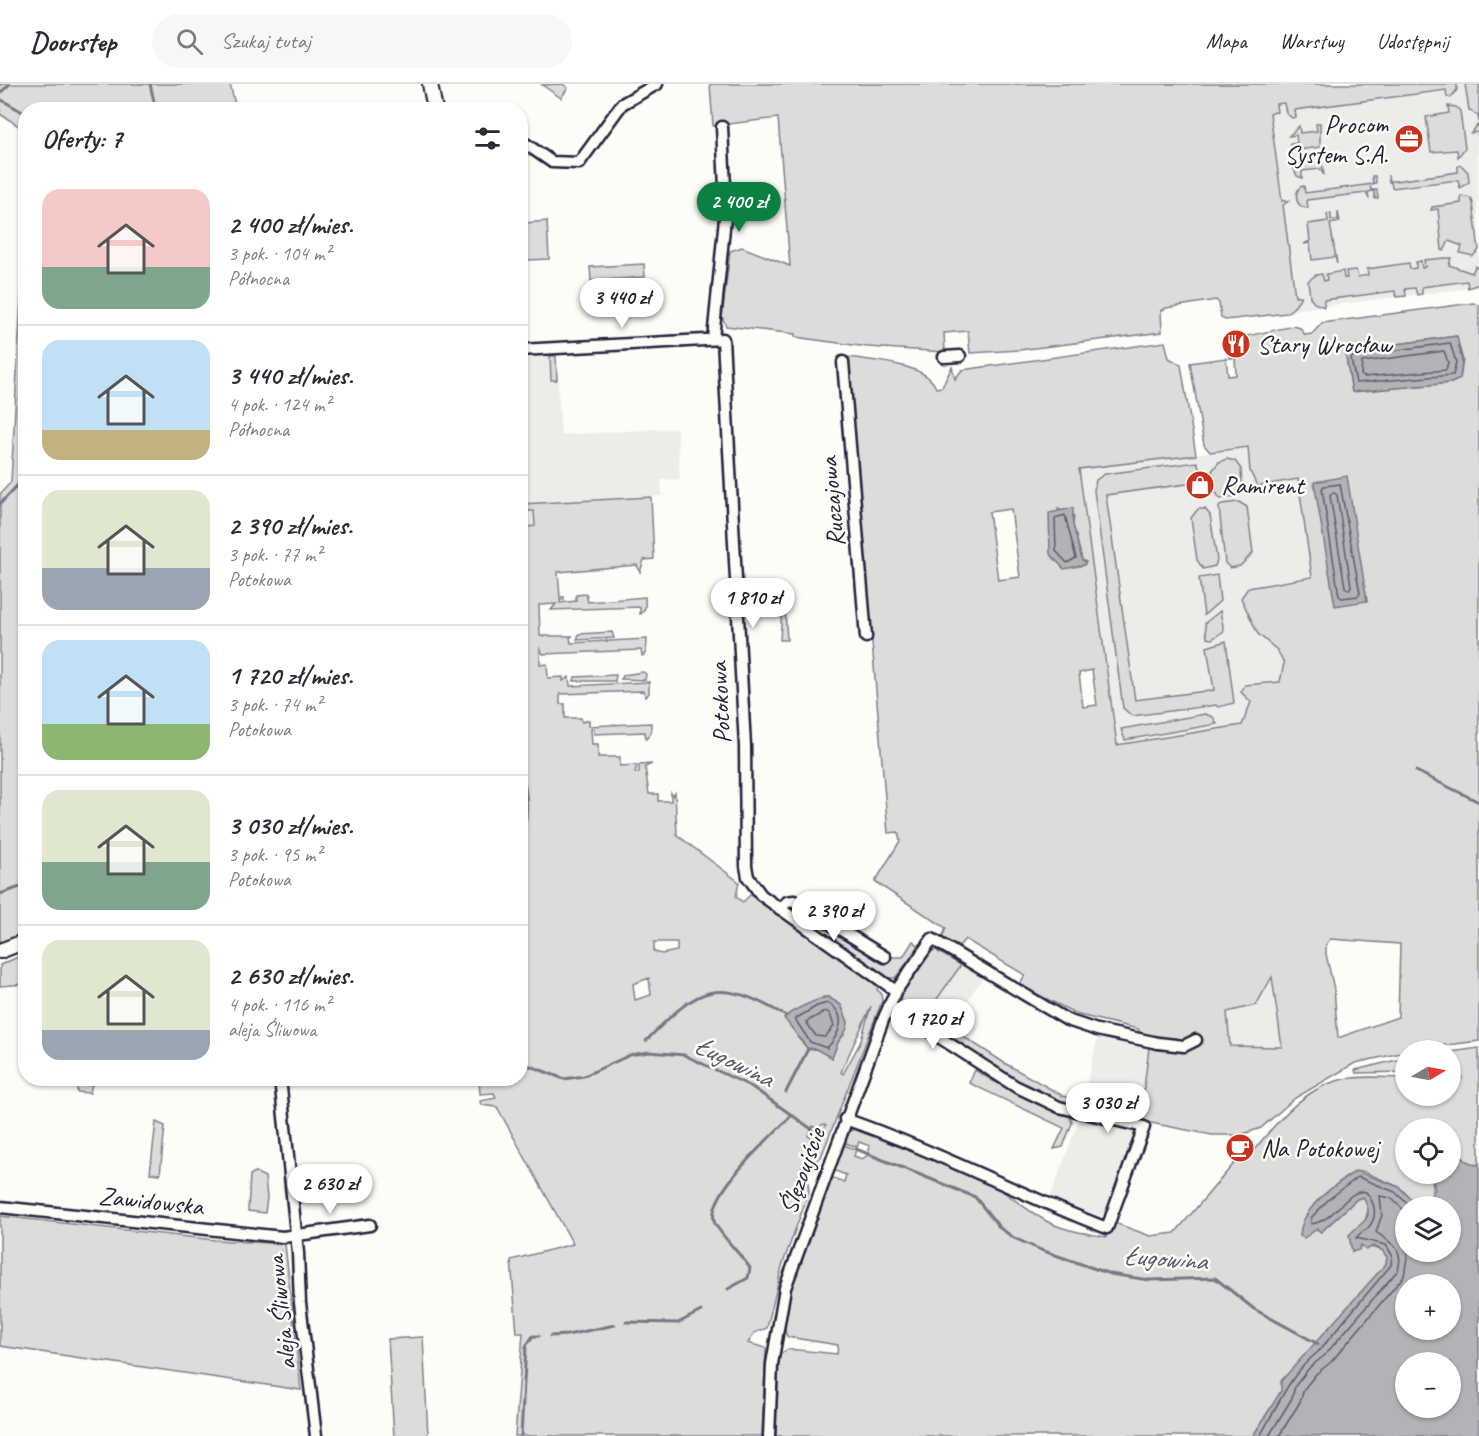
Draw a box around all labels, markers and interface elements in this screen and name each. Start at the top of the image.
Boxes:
search box [152,14,572,68]
text: Doorstep [30,24,116,59]
icon: search [173,25,206,58]
text: Szukaj tutaj [221,27,311,55]
text: Mapa [1206,28,1247,54]
text: Warstwy [1280,28,1344,54]
text: Udostępnij [1377,28,1449,54]
place label: Procom System S.A. [1284,108,1389,171]
text: Oferty: 7 [42,122,122,155]
icon: filters [471,122,504,155]
office icon: Procom System S.A. [1393,123,1425,155]
pin: 2 400 zł [677,182,801,233]
text: 2 400 zł [711,189,767,214]
text: 2 400 zł/mies. [228,208,353,241]
icon: home [90,213,162,285]
text: 3 pok. · 104 m² [228,241,331,266]
text: Północna [228,266,289,291]
pin: 3 440 zł [560,278,684,329]
text: 3 440 zł [594,285,650,310]
restaurant icon: Stary Wrocław [1220,328,1252,360]
place label: Stary Wrocław [1257,328,1394,361]
text: 3 440 zł/mies. [228,359,353,392]
icon: home [90,364,162,436]
text: 4 pok. · 124 m² [228,392,331,417]
text: Północna [228,417,289,442]
street label: Ruczajowa [812,454,852,548]
shop icon: Ramirent [1184,469,1216,501]
place label: Ramirent [1221,469,1306,502]
text: 2 390 zł/mies. [228,509,353,542]
icon: home [90,514,162,586]
text: 3 pok. · 77 m² [228,542,322,567]
text: Potokowa [228,567,291,592]
pin: 1 810 zł [691,578,815,629]
text: 1 810 zł [725,585,781,610]
text: 1 720 zł/mies. [228,659,353,692]
street label: Potokowa [701,660,739,745]
icon: home [90,664,162,736]
text: 3 pok. · 74 m² [228,692,322,717]
text: Potokowa [228,717,291,742]
text: 3 030 zł/mies. [228,809,353,842]
icon: home [90,814,162,886]
text: 3 pok. · 95 m² [228,842,322,867]
text: Potokowa [228,867,291,892]
pin: 2 390 zł [772,891,896,942]
text: 2 390 zł [806,898,862,923]
text: 2 630 zł/mies. [228,959,353,992]
icon: home [90,964,162,1036]
text: 4 pok. · 116 m² [228,992,331,1017]
pin: 1 720 zł [871,999,995,1050]
text: 1 720 zł [905,1006,961,1031]
text: aleja Śliwowa [228,1017,317,1042]
water label: Ługowina [689,1027,781,1096]
north arrow [1395,1040,1461,1106]
map controls [1395,1040,1461,1418]
pin: 3 030 zł [1046,1083,1170,1134]
text: 3 030 zł [1080,1090,1136,1115]
button: locate [1395,1118,1461,1184]
street label: Ślęzoujście [771,1122,833,1219]
cafe icon: Na Potokowej [1224,1132,1256,1164]
place label: Na Potokowej [1261,1132,1382,1165]
pin: 2 630 zł [268,1164,392,1215]
text: 2 630 zł [302,1171,358,1196]
street label: Zawidowska [97,1179,207,1223]
button: layers [1395,1196,1461,1262]
water label: Ługowina [1122,1238,1210,1278]
street label: aleja Śliwowa [258,1252,303,1372]
button: + [1395,1274,1461,1340]
button: − [1395,1352,1461,1418]

